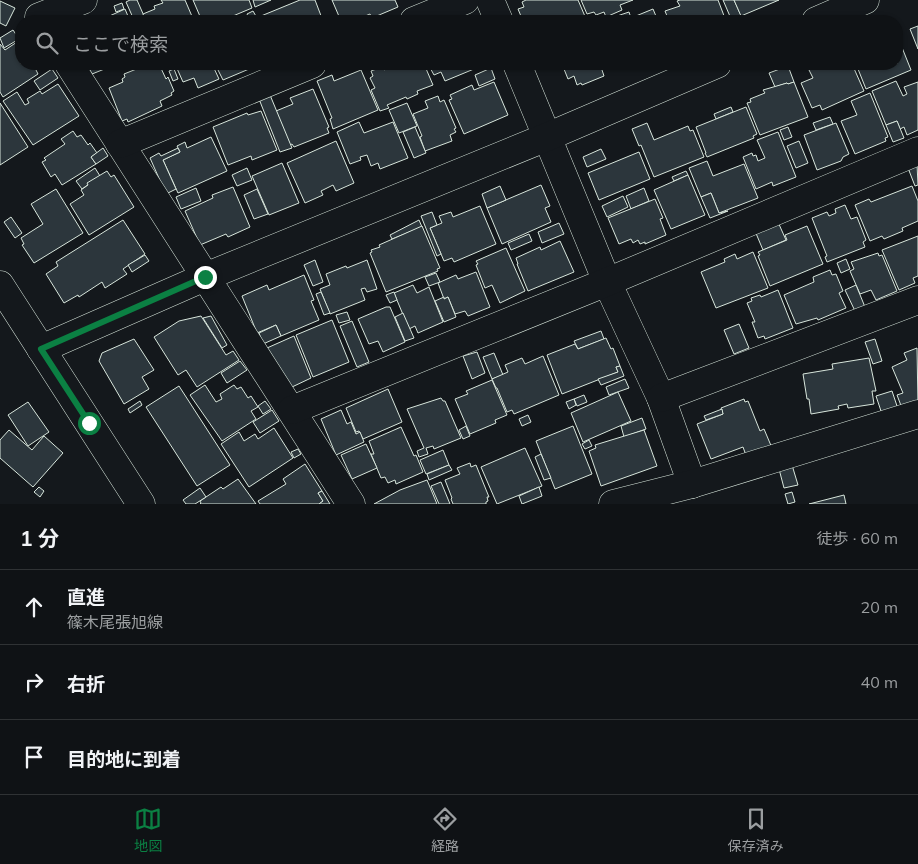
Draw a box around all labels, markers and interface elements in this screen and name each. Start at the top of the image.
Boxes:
search box [15,15,903,70]
icon: search [33,29,61,57]
text: ここで検索 [73,32,168,56]
route end [194,266,217,289]
route start [78,412,101,435]
text: 1 分 [20,525,59,551]
text: 徒歩 · 60 m [817,528,898,548]
text: 直進 [67,585,105,609]
icon: ahead [20,593,48,621]
text: 20 m [861,597,898,617]
text: 篠木尾張旭線 [67,612,163,632]
icon: right [20,668,48,696]
text: 右折 [67,672,105,696]
text: 40 m [861,672,898,692]
icon: arrive [20,743,48,771]
text: 目的地に到着 [67,747,181,771]
tab: 地図 [134,805,162,855]
tab: 経路 [431,805,459,855]
tab: 保存済み [728,805,784,855]

